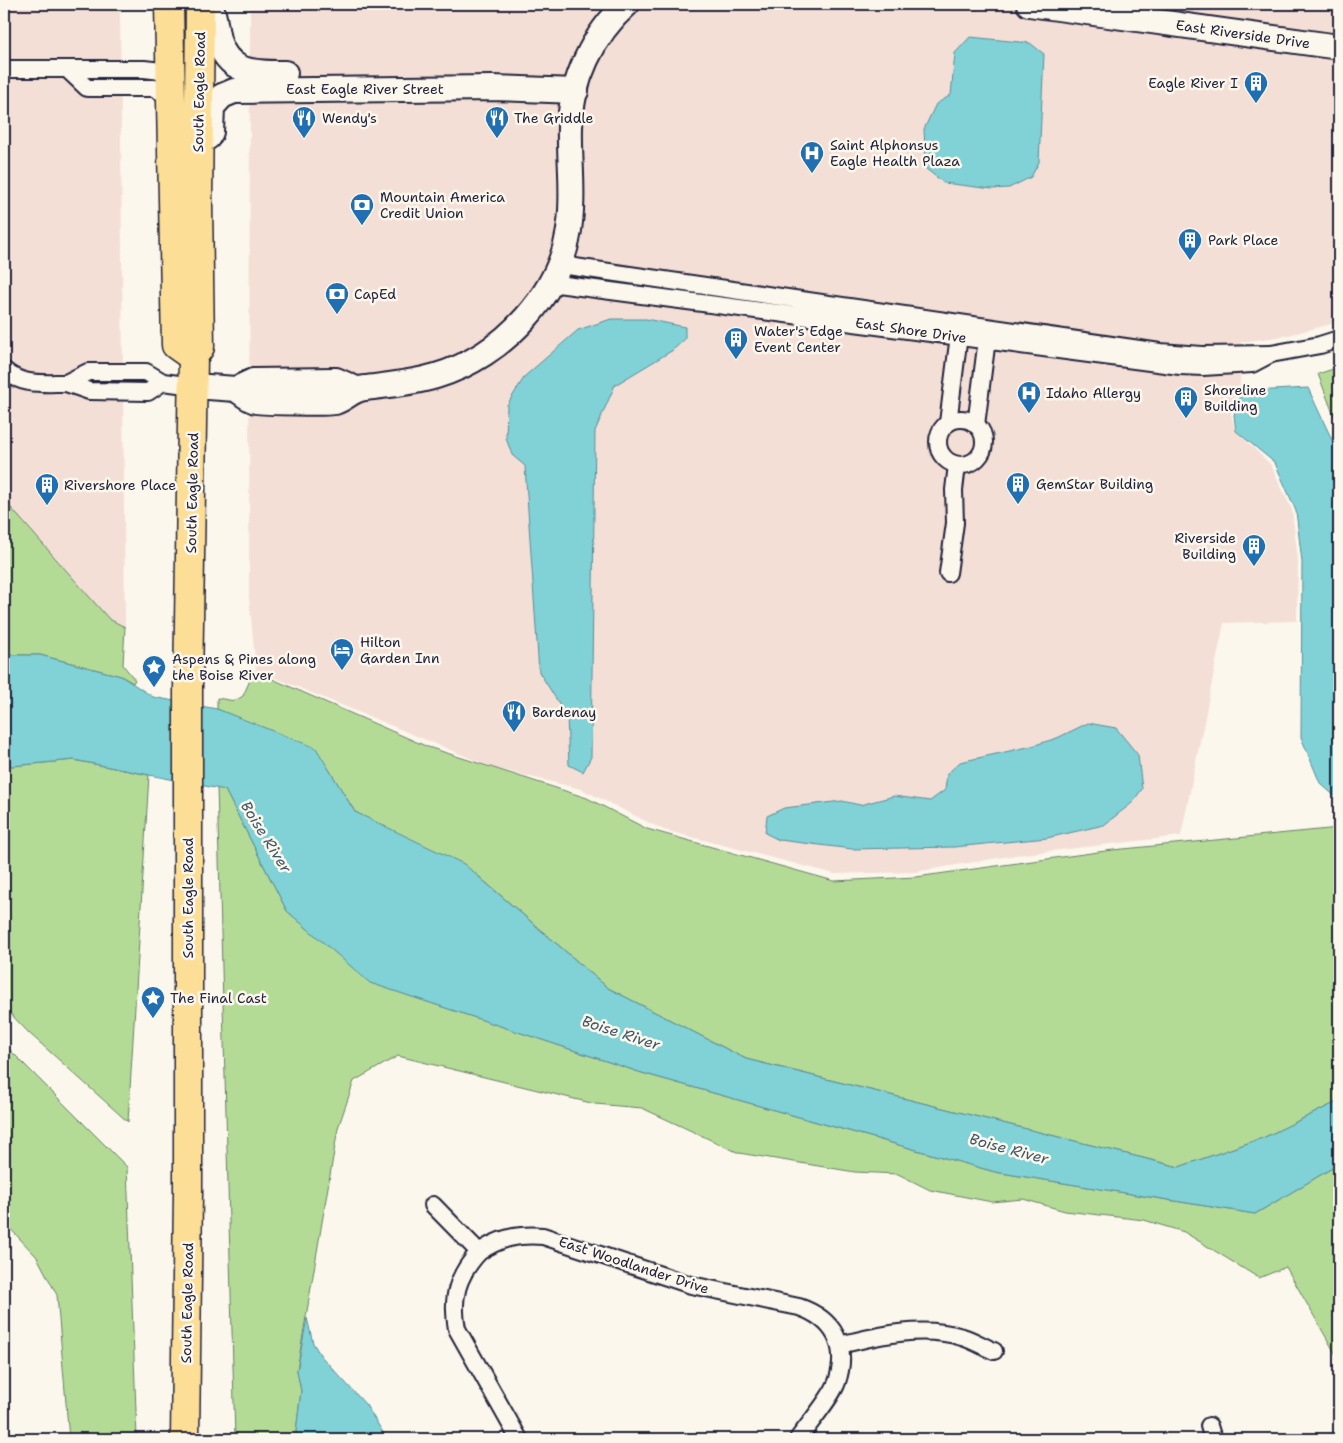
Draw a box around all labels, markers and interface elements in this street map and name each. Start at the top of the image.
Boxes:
street label: East Riverside Drive [1175,16,1311,52]
street label: South Eagle Road [189,31,209,153]
building icon: Eagle River I [1243,70,1269,104]
place label: Eagle River I [1148,74,1238,92]
street label: East Eagle River Street [286,80,444,98]
restaurant icon: Wendy's [291,105,317,139]
restaurant icon: The Griddle [484,105,510,139]
place label: Wendy's [322,109,377,127]
place label: The Griddle [514,109,594,127]
place label: Saint Alphonsus Eagle Health Plaza [830,136,960,170]
hospital icon: Saint Alphonsus Eagle Health Plaza [799,140,825,174]
place label: Mountain America Credit Union [380,188,505,222]
bank icon: Mountain America Credit Union [349,192,375,226]
building icon: Park Place [1177,227,1203,261]
place label: Park Place [1208,231,1279,249]
bank icon: CapEd [324,281,350,315]
place label: CapEd [354,285,396,303]
street label: East Shore Drive [854,313,968,347]
place label: Water's Edge Event Center [754,322,843,356]
building icon: Water's Edge Event Center [723,326,749,360]
hospital icon: Idaho Allergy [1016,380,1042,414]
place label: Shoreline Building [1204,381,1267,415]
place label: Idaho Allergy [1046,384,1141,402]
building icon: Shoreline Building [1173,385,1199,419]
street label: South Eagle Road [182,432,202,554]
building icon: GemStar Building [1005,471,1031,505]
building icon: Rivershore Place [34,472,60,506]
place label: GemStar Building [1036,475,1153,493]
place label: Rivershore Place [64,476,176,494]
place label: Riverside Building [1174,529,1236,563]
building icon: Riverside Building [1241,533,1267,567]
place label: Hilton Garden Inn [360,633,440,667]
hotel icon: Hilton Garden Inn [329,637,355,671]
place label: Aspens & Pines along the Boise River [172,650,316,684]
place icon: Aspens & Pines along the Boise River [141,654,167,688]
restaurant icon: Bardenay [501,699,527,733]
place label: Bardenay [532,703,596,721]
water label: Boise River [236,797,296,877]
street label: South Eagle Road [179,837,197,958]
place icon: The Final Cast [140,985,166,1019]
place label: The Final Cast [170,989,267,1007]
water label: Boise River [579,1011,663,1055]
water label: Boise River [967,1129,1052,1169]
street label: East Woodlander Drive [557,1232,711,1298]
street label: South Eagle Road [177,1242,197,1364]

